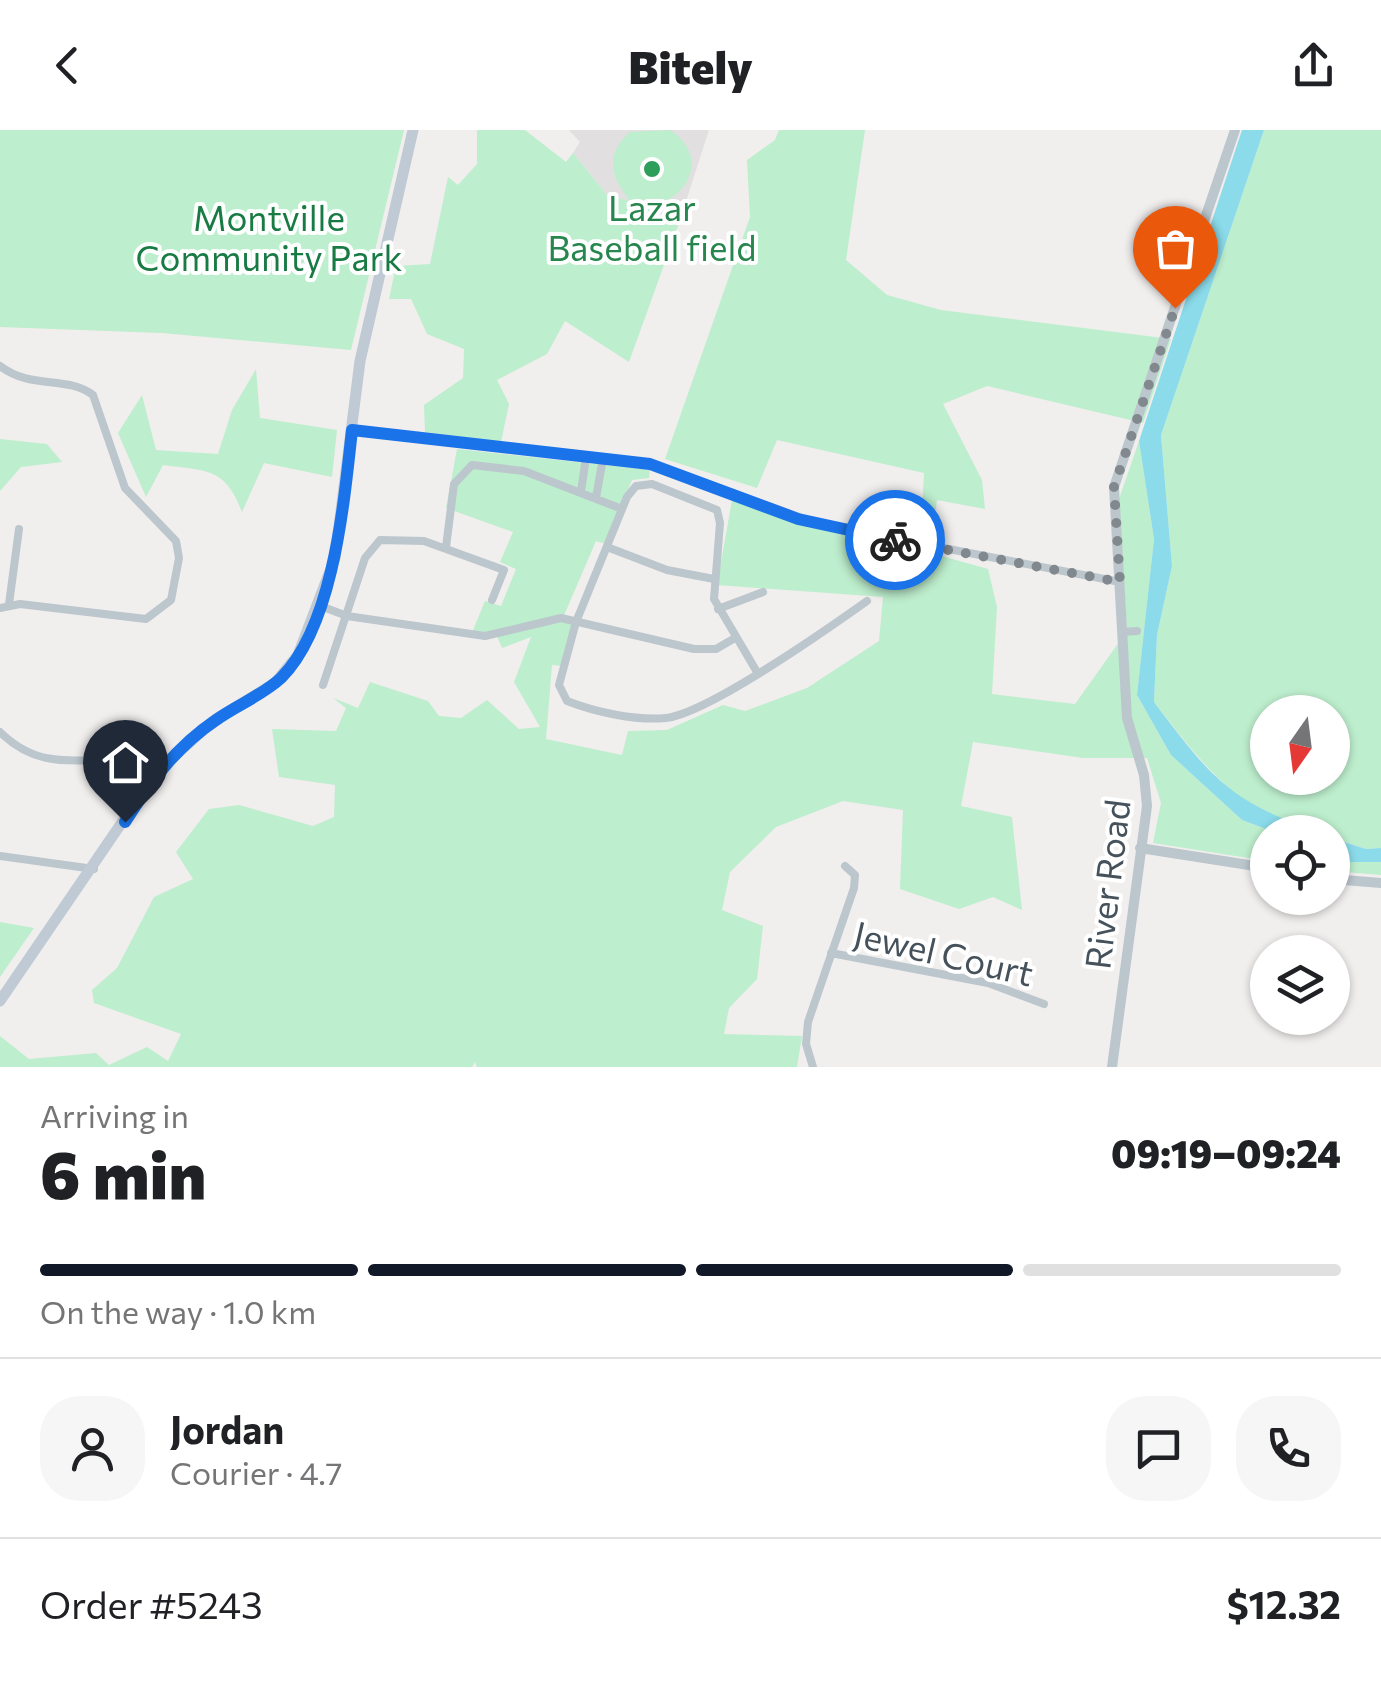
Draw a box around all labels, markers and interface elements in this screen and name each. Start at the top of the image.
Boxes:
icon: back [40,38,95,93]
text: Bitely [628,38,753,93]
icon: share [1286,38,1341,93]
marker: Lazar Baseball field [641,158,663,180]
place label: Lazar Baseball field [547,185,757,268]
park label: Montville Community Park [136,195,402,278]
pin [1133,206,1218,309]
icon: bag [1148,221,1203,276]
courier [845,490,945,590]
icon: bike [868,513,923,568]
north arrow [1250,695,1350,795]
map controls [1250,695,1350,1035]
pin [83,720,168,823]
icon: home [98,735,153,790]
street label: River Road [1074,797,1138,971]
button: locate [1250,815,1350,915]
street label: Jewel Court [850,911,1038,993]
button: layers [1250,935,1350,1035]
text: Arriving in [40,1095,189,1135]
text: 09:19–09:24 [1111,1129,1341,1176]
text: 6 min [40,1133,206,1212]
text: On the way · 1.0 km [40,1291,316,1331]
button: person [40,1396,145,1501]
button: chat [1106,1396,1211,1501]
button: phone [1236,1396,1341,1501]
text: Jordan [170,1405,284,1452]
text: Courier · 4.7 [170,1452,343,1492]
text: Order #5243 [40,1580,263,1627]
text: $12.32 [1227,1580,1341,1627]

